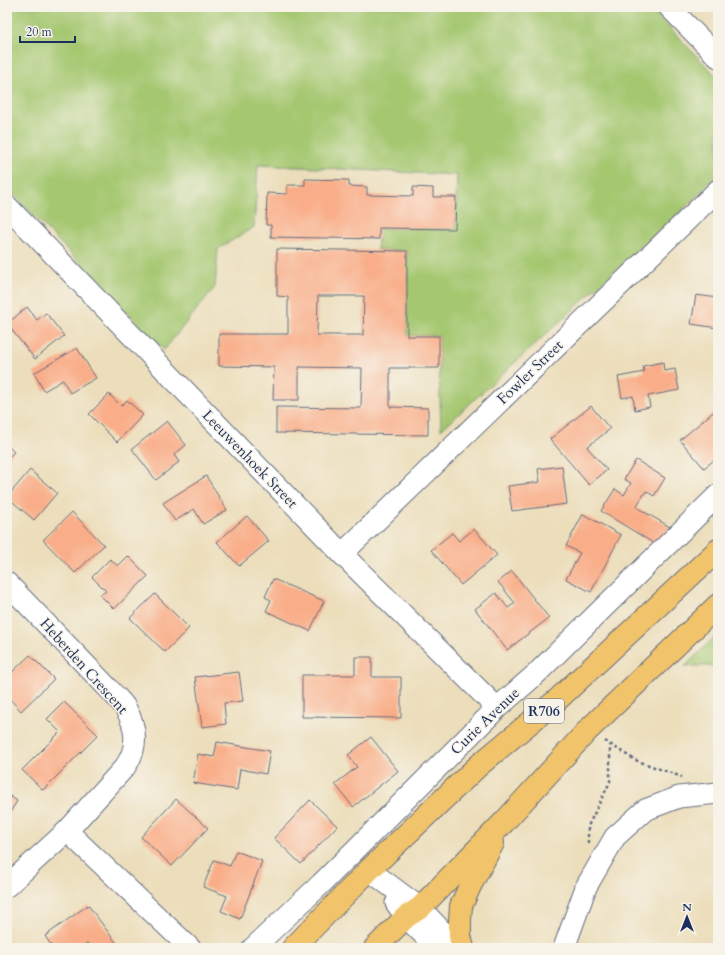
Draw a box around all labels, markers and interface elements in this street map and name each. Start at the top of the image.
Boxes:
scale bar [20,18,75,44]
text: 20 m [26,24,53,40]
street label: Fowler Street [493,335,568,409]
street label: Leeuwenhoek Street [198,405,302,513]
street label: Heberden Crescent [36,614,133,718]
street label: Curie Avenue [446,683,524,759]
road number: R706 [524,699,564,723]
north arrow [667,897,707,937]
text: N [682,900,692,915]

